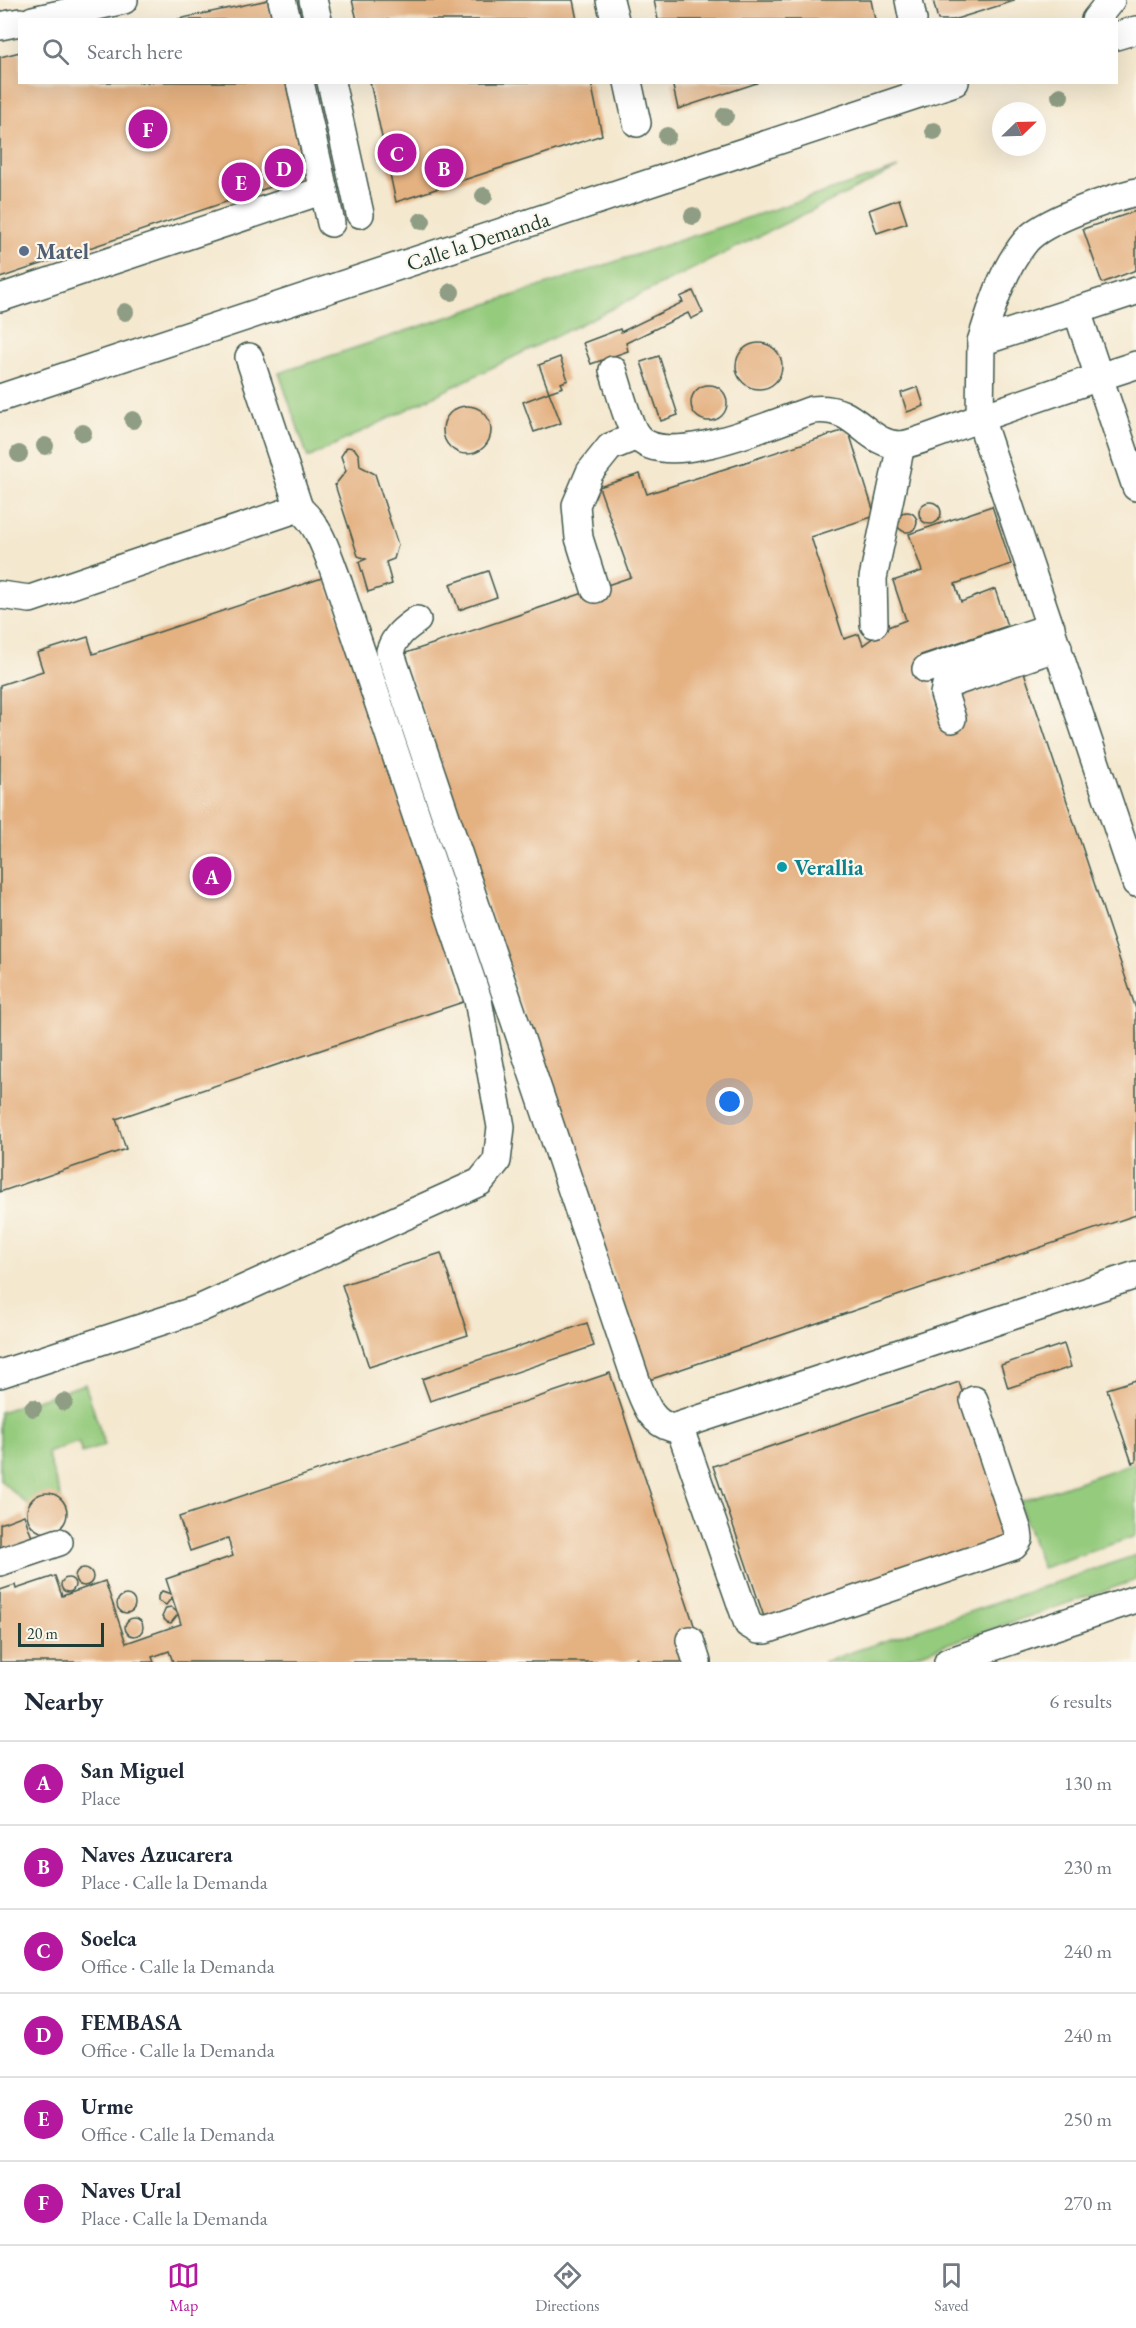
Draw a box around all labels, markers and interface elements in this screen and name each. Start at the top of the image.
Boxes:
search box [18,18,1118,84]
icon: search [39,35,72,68]
text: Search here [87,37,182,66]
north arrow [992,102,1046,156]
pin: F [128,106,168,152]
pin: C [378,130,416,176]
pin: D [264,146,304,190]
pin: B [424,146,464,190]
pin: E [222,160,260,204]
street label: Calle la Demanda [403,204,554,278]
place label: Matel [36,237,89,266]
marker: Matel [17,244,31,258]
place label: Verallia [794,853,864,882]
pin: A [192,854,232,898]
marker: Verallia [775,860,789,874]
your location [715,1087,744,1116]
scale bar [18,1620,104,1648]
text: 20 m [27,1623,58,1644]
text: Nearby [24,1684,104,1718]
text: 6 results [1049,1688,1112,1714]
text: San Miguel [81,1756,184,1785]
text: A [36,1770,51,1796]
text: 130 m [1064,1770,1112,1796]
text: Place [81,1785,120,1811]
text: Naves Azucarera [81,1840,233,1869]
text: B [37,1854,50,1880]
text: 230 m [1064,1854,1112,1880]
text: Place · Calle la Demanda [81,1869,268,1895]
text: Soelca [81,1924,137,1953]
text: C [36,1938,51,1964]
text: 240 m [1064,1938,1112,1964]
text: Office · Calle la Demanda [81,1953,275,1979]
text: FEMBASA [81,2008,182,2037]
text: D [36,2022,51,2048]
text: 240 m [1064,2022,1112,2048]
text: Office · Calle la Demanda [81,2037,275,2063]
text: Urme [81,2092,133,2121]
text: E [38,2106,49,2132]
text: 250 m [1064,2106,1112,2132]
text: Office · Calle la Demanda [81,2121,275,2147]
text: Naves Ural [81,2176,181,2205]
text: F [38,2190,49,2216]
text: 270 m [1064,2190,1112,2216]
text: Place · Calle la Demanda [81,2205,268,2231]
tab: Map [167,2259,200,2316]
tab: Directions [535,2259,600,2316]
tab: Saved [934,2259,969,2316]

